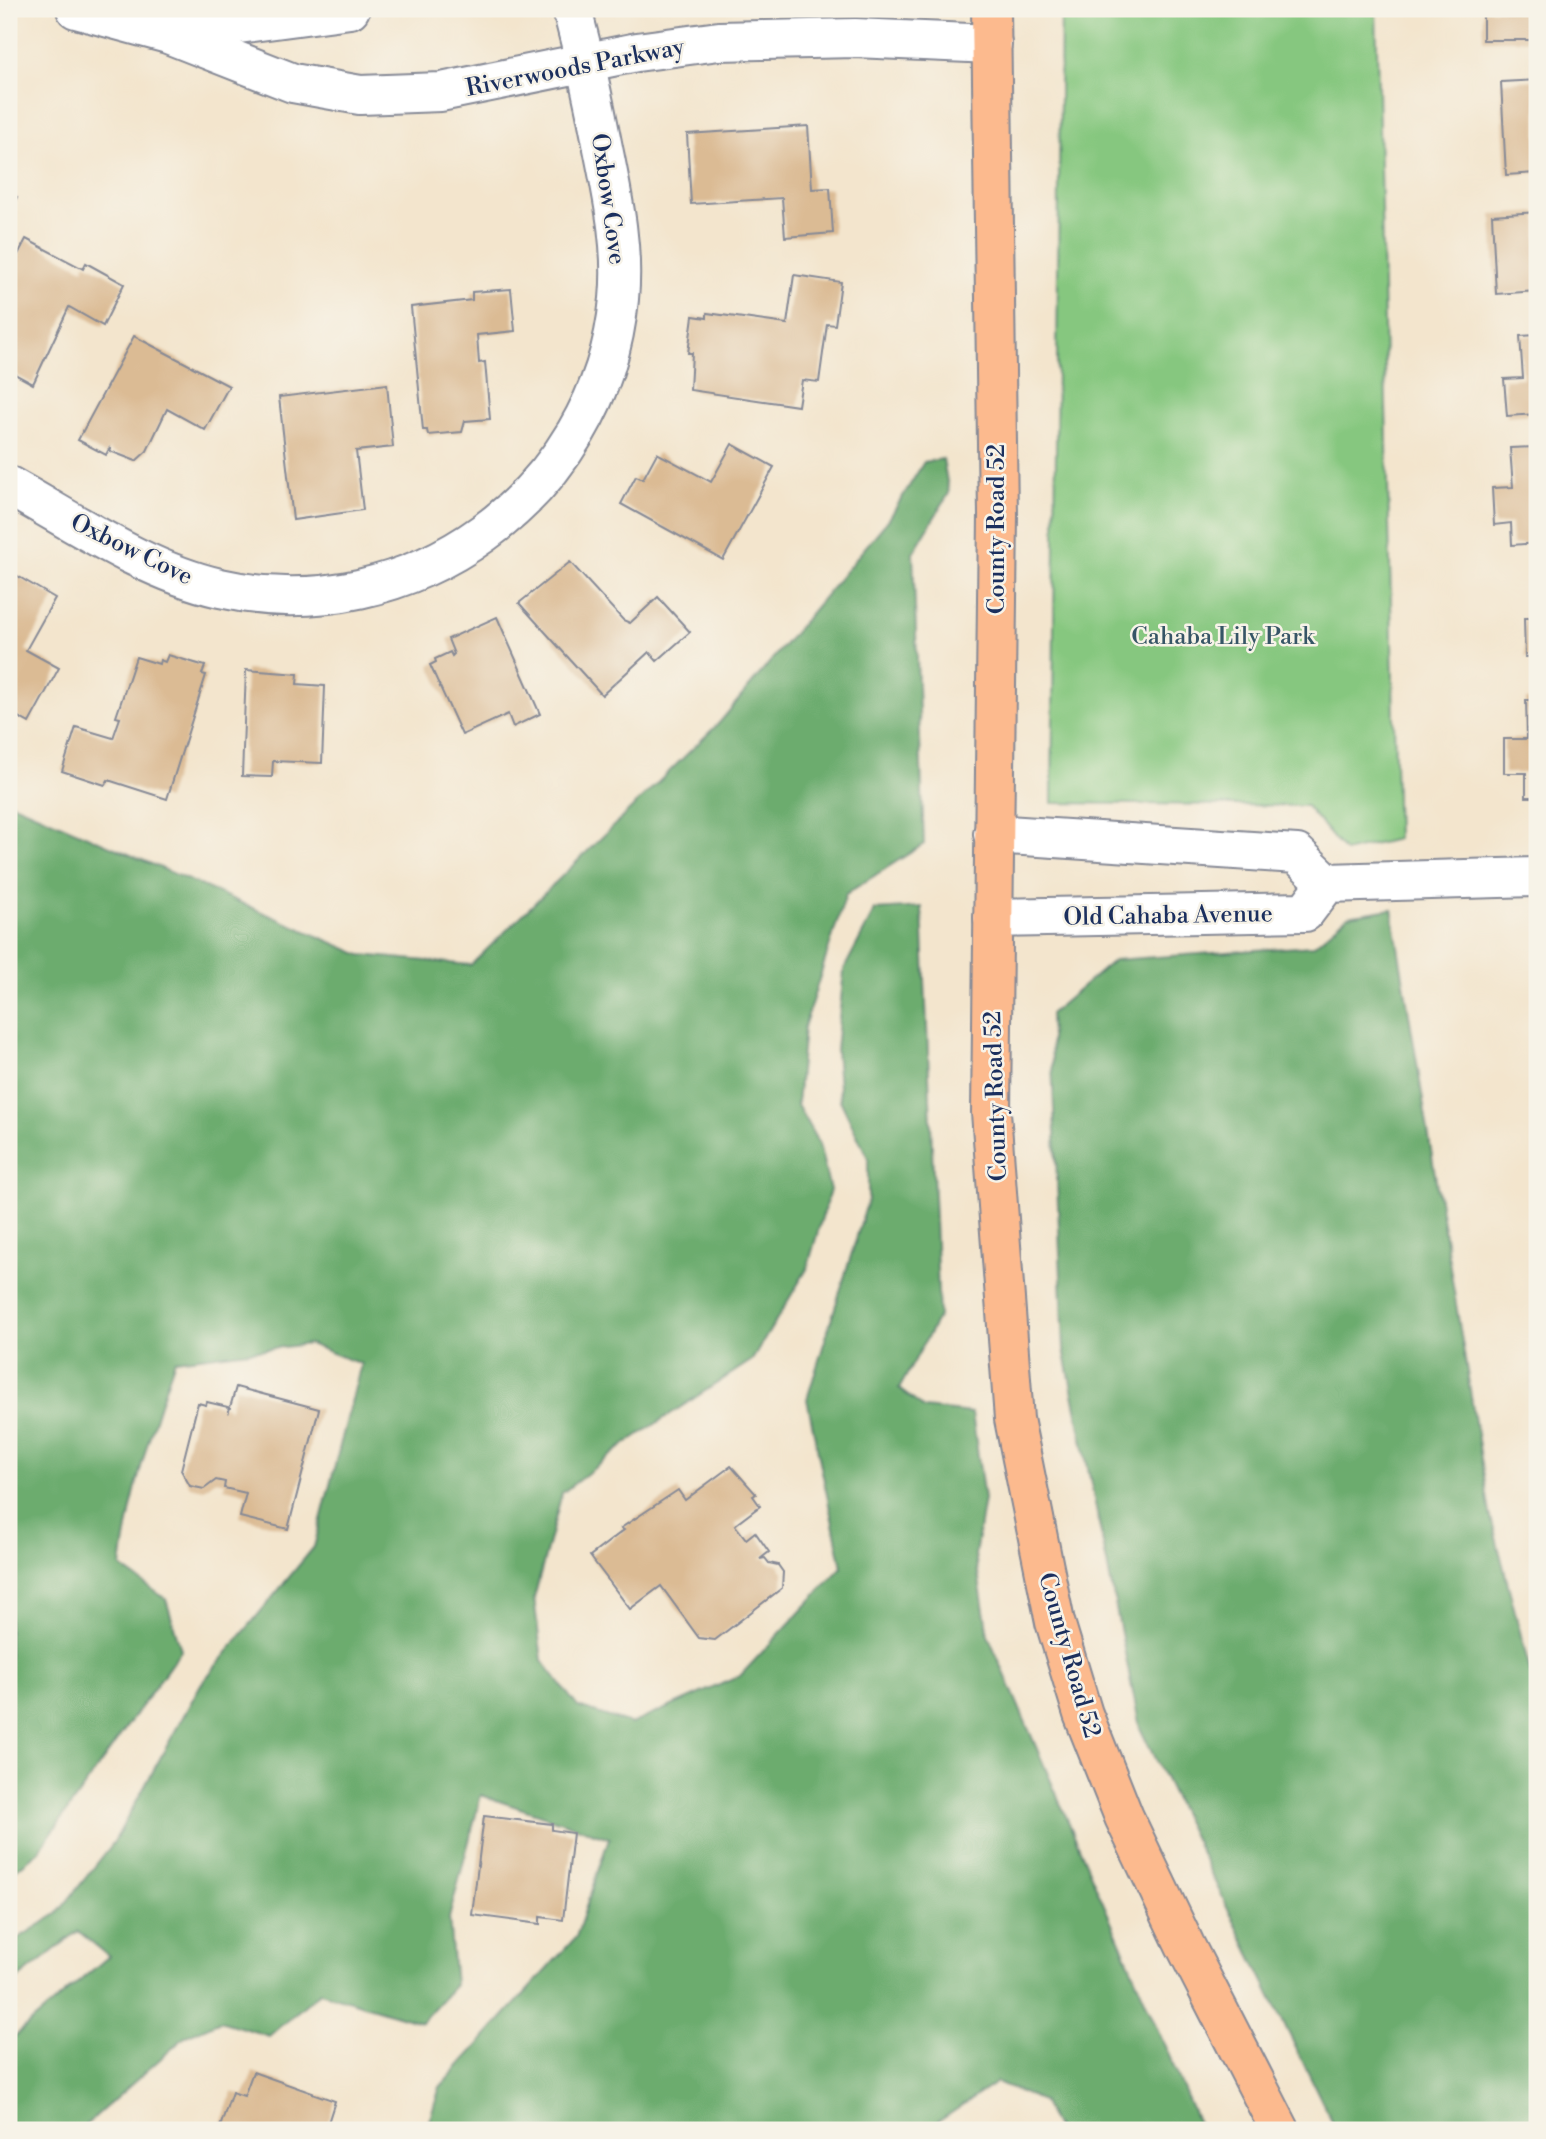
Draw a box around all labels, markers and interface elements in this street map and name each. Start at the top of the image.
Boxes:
street label: Riverwoods Parkway [463,32,687,104]
street label: Oxbow Cove [584,132,632,267]
street label: County Road 52 [982,444,1012,614]
street label: Oxbow Cove [66,507,198,592]
park label: Cahaba Lily Park [1131,622,1316,652]
street label: Old Cahaba Avenue [1063,899,1273,933]
street label: County Road 52 [978,1010,1014,1182]
street label: County Road 52 [1031,1569,1107,1741]

